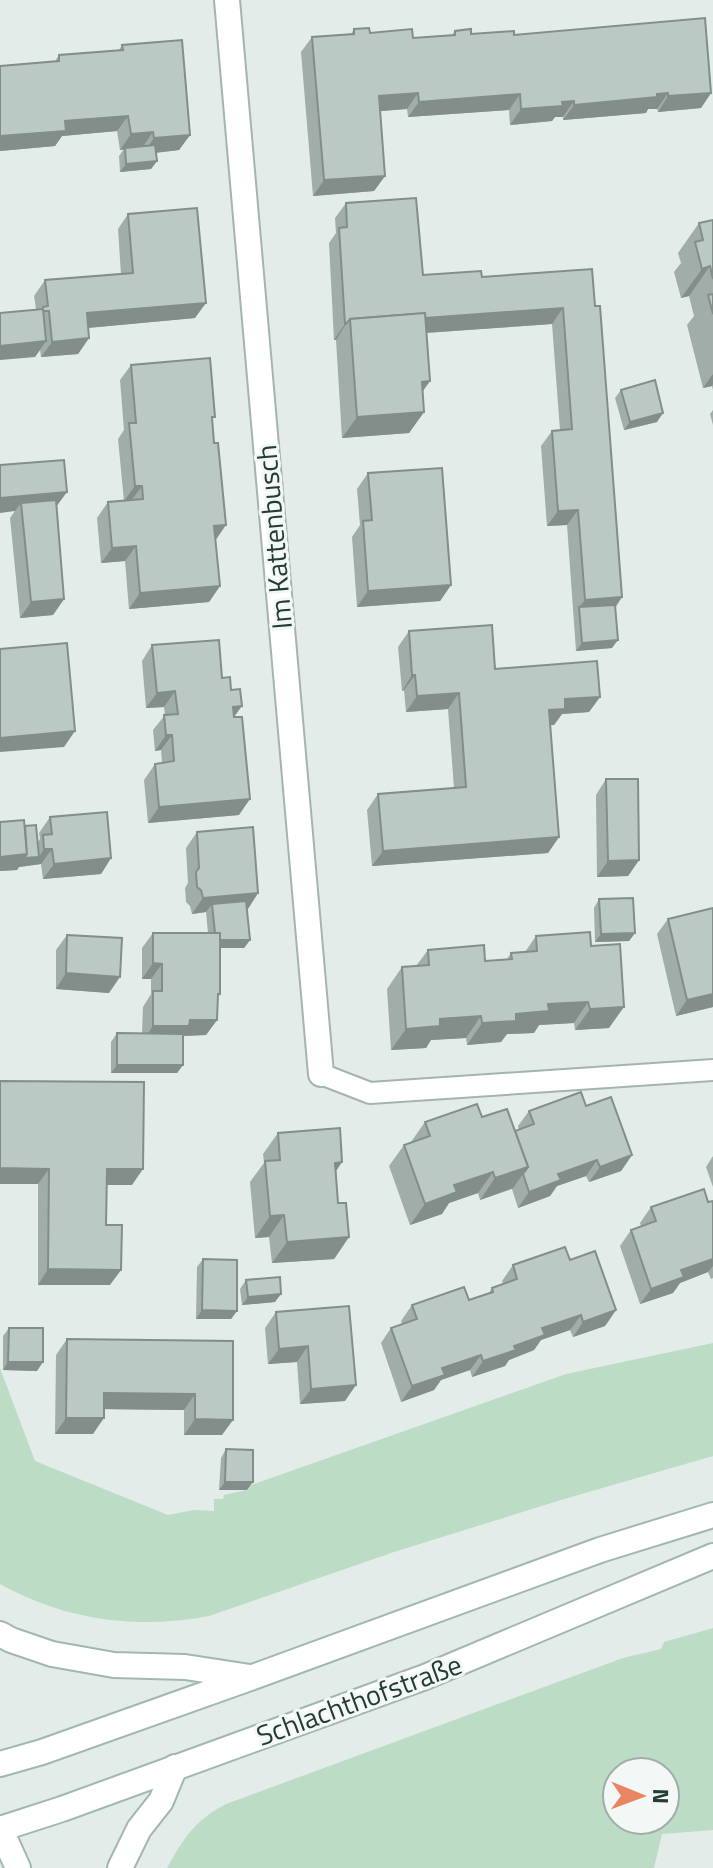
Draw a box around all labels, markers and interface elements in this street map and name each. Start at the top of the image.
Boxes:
street label: Im Kattenbusch [244,443,303,631]
street label: Schlachthofstraße [250,1642,468,1757]
north arrow [601,1756,681,1836]
text: N [644,1788,678,1804]

